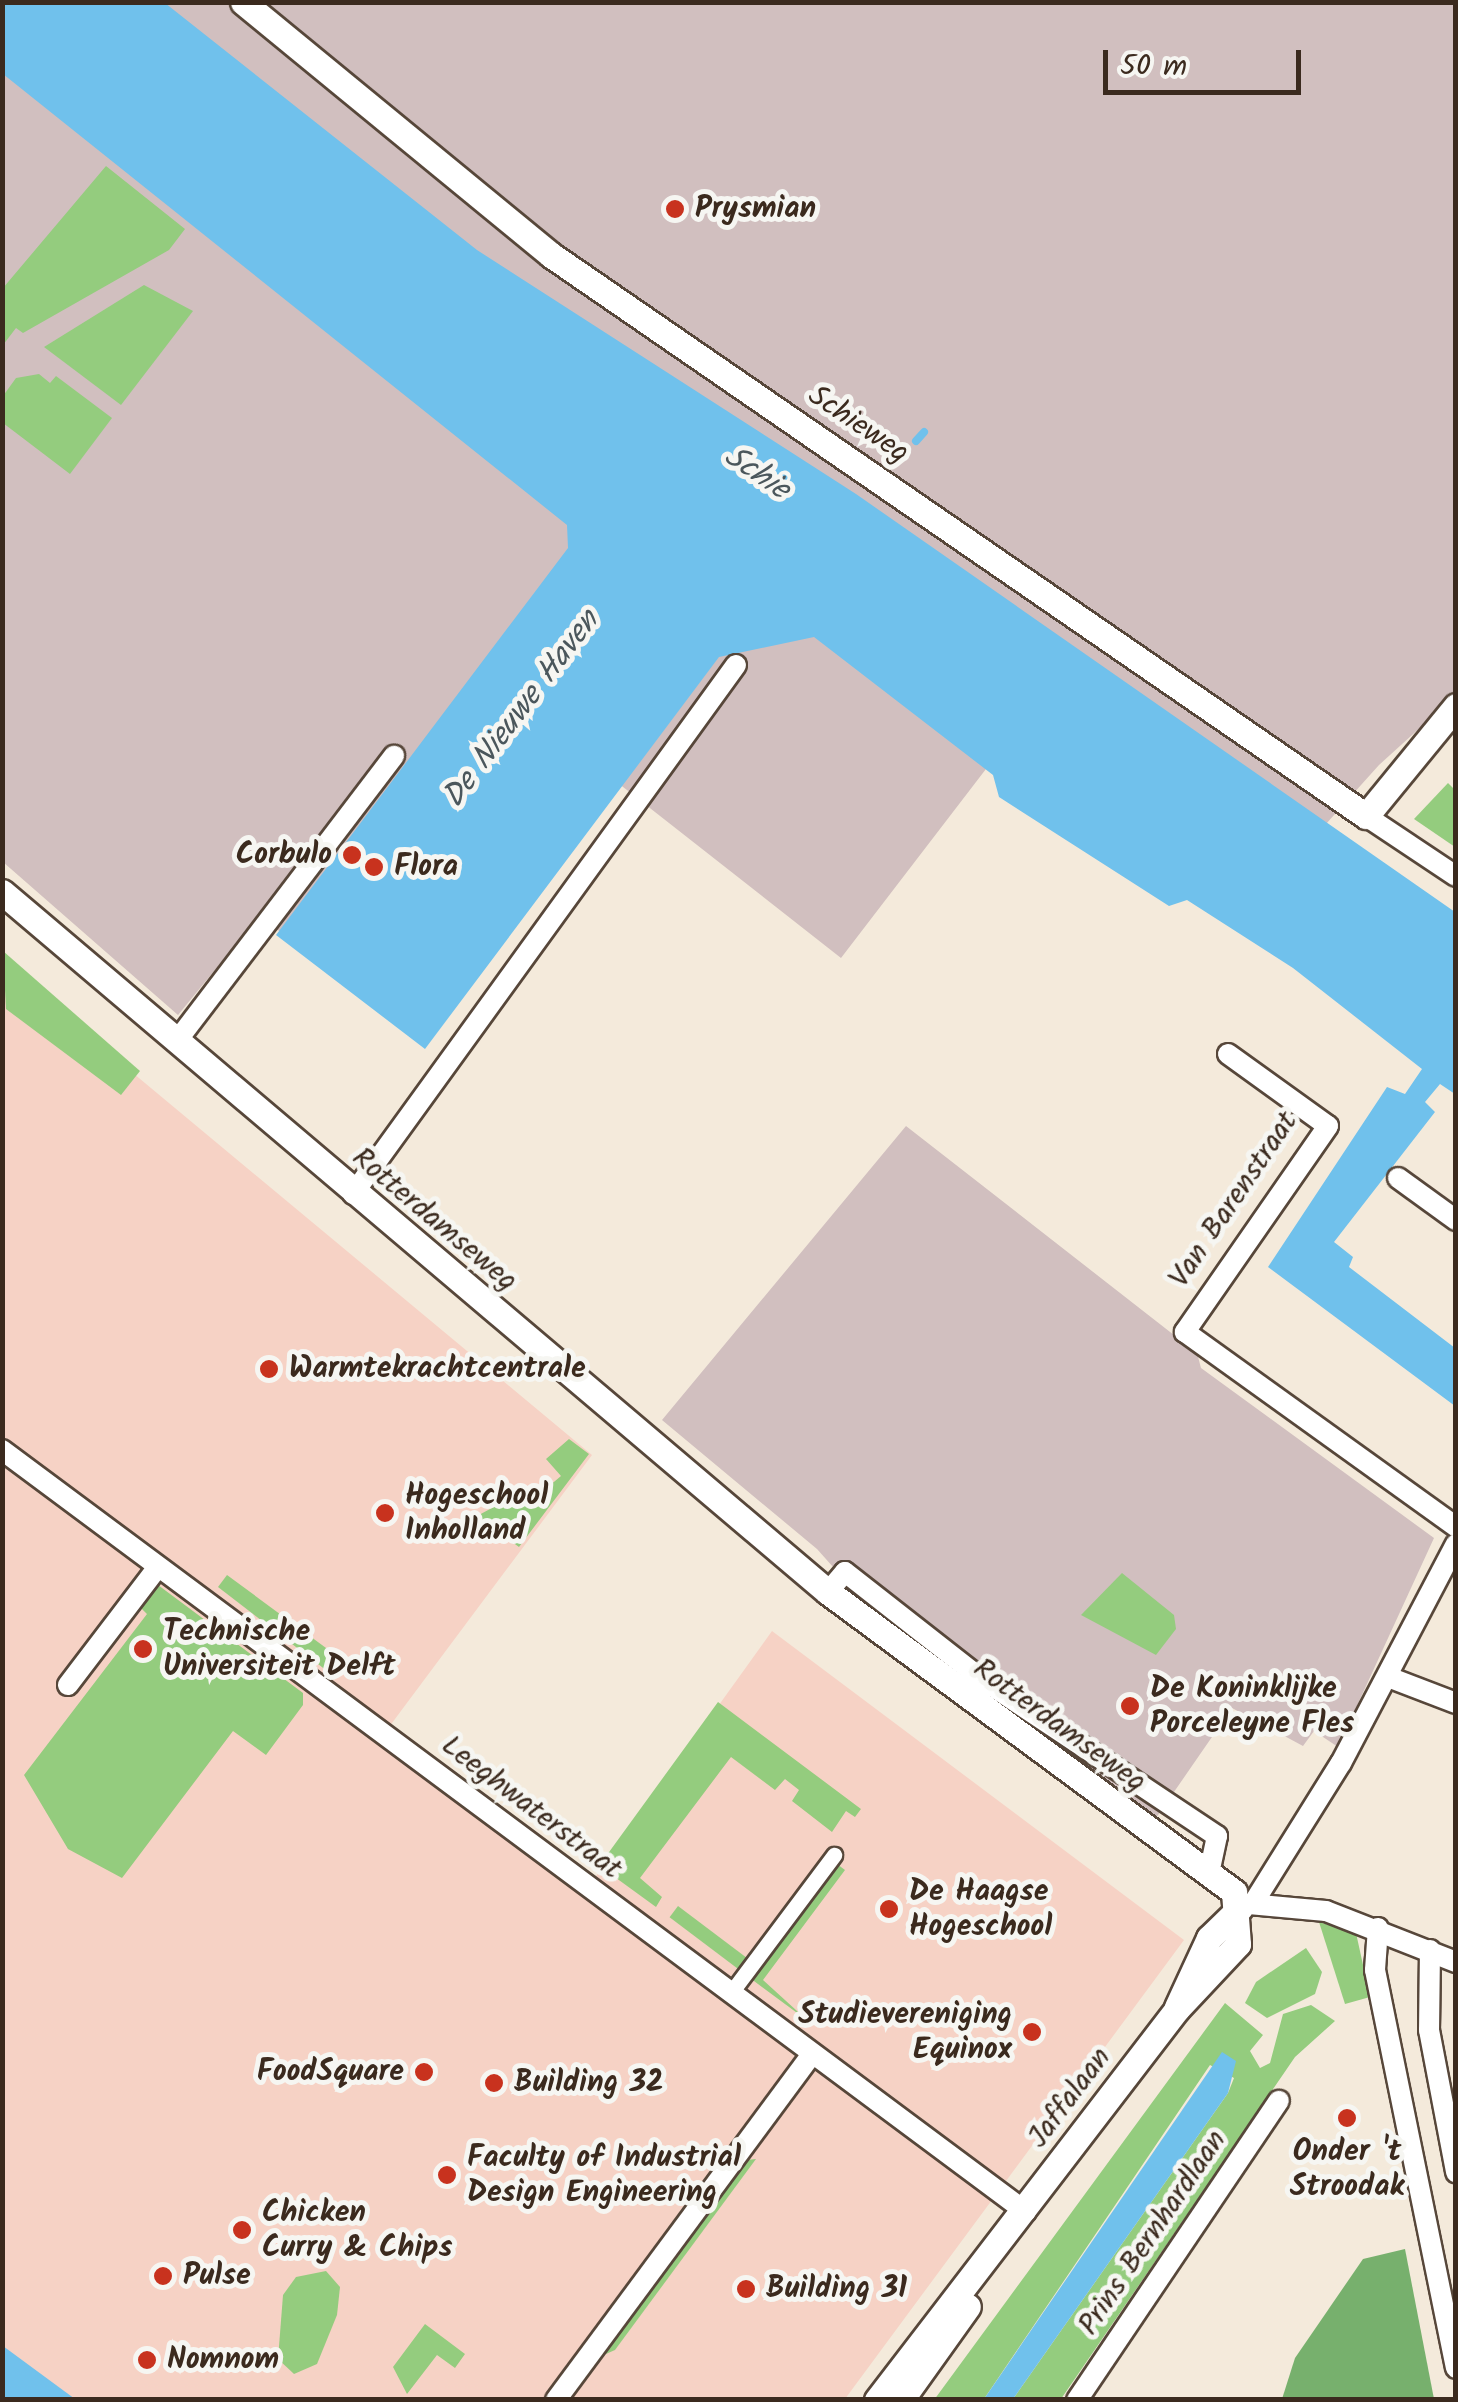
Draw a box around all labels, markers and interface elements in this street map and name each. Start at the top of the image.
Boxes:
scale bar [1108,30,1306,92]
text: 50 m [1120,43,1187,91]
place label: Prysmian [695,191,816,227]
marker: Prysmian [664,198,686,220]
street label: Schieweg [801,378,915,472]
water label: Schie [716,438,796,510]
water label: De Nieuwe Haven [435,604,609,816]
place label: Corbulo [236,837,332,873]
marker: Corbulo [341,844,363,866]
place label: Flora [394,849,458,885]
marker: Flora [363,856,385,878]
street label: Van Barenstraat [1162,1105,1306,1295]
street label: Rotterdamseweg [344,1140,524,1300]
place label: Warmtekrachtcentrale [289,1351,586,1387]
marker: Warmtekrachtcentrale [258,1358,280,1380]
place label: Hogeschool Inholland [405,1478,548,1548]
marker: Hogeschool Inholland [374,1502,396,1524]
place label: Technische Universiteit Delft [163,1614,395,1684]
marker: Technische Universiteit Delft [132,1638,154,1660]
street label: Rotterdamseweg [966,1651,1152,1801]
place label: De Koninklijke Porceleyne Fles [1150,1671,1354,1742]
marker: De Koninklijke Porceleyne Fles [1119,1695,1141,1717]
street label: Leeghwaterstraat [433,1728,629,1888]
place label: De Haagse Hogeschool [909,1874,1052,1944]
marker: De Haagse Hogeschool [878,1898,900,1920]
place label: Studievereniging Equinox [798,1997,1012,2068]
marker: Studievereniging Equinox [1021,2021,1043,2043]
street label: Jaffalaan [1021,2041,1119,2155]
place label: FoodSquare [257,2054,404,2090]
marker: FoodSquare [413,2061,435,2083]
place label: Building 32 [514,2065,664,2101]
marker: Building 32 [483,2072,505,2094]
marker: Onder 't Stroodak [1336,2107,1358,2129]
street label: Prins Bernhardlaan [1071,2124,1235,2342]
place label: Onder 't Stroodak [1290,2134,1404,2204]
place label: Faculty of Industrial Design Engineering [467,2140,741,2210]
marker: Faculty of Industrial Design Engineering [436,2164,458,2186]
place label: Chicken Curry & Chips [262,2195,452,2266]
marker: Chicken Curry & Chips [231,2219,253,2241]
place label: Pulse [183,2258,251,2294]
marker: Pulse [152,2265,174,2287]
place label: Building 31 [766,2271,907,2307]
marker: Building 31 [735,2278,757,2300]
place label: Nomnom [167,2342,279,2378]
marker: Nomnom [136,2349,158,2371]

